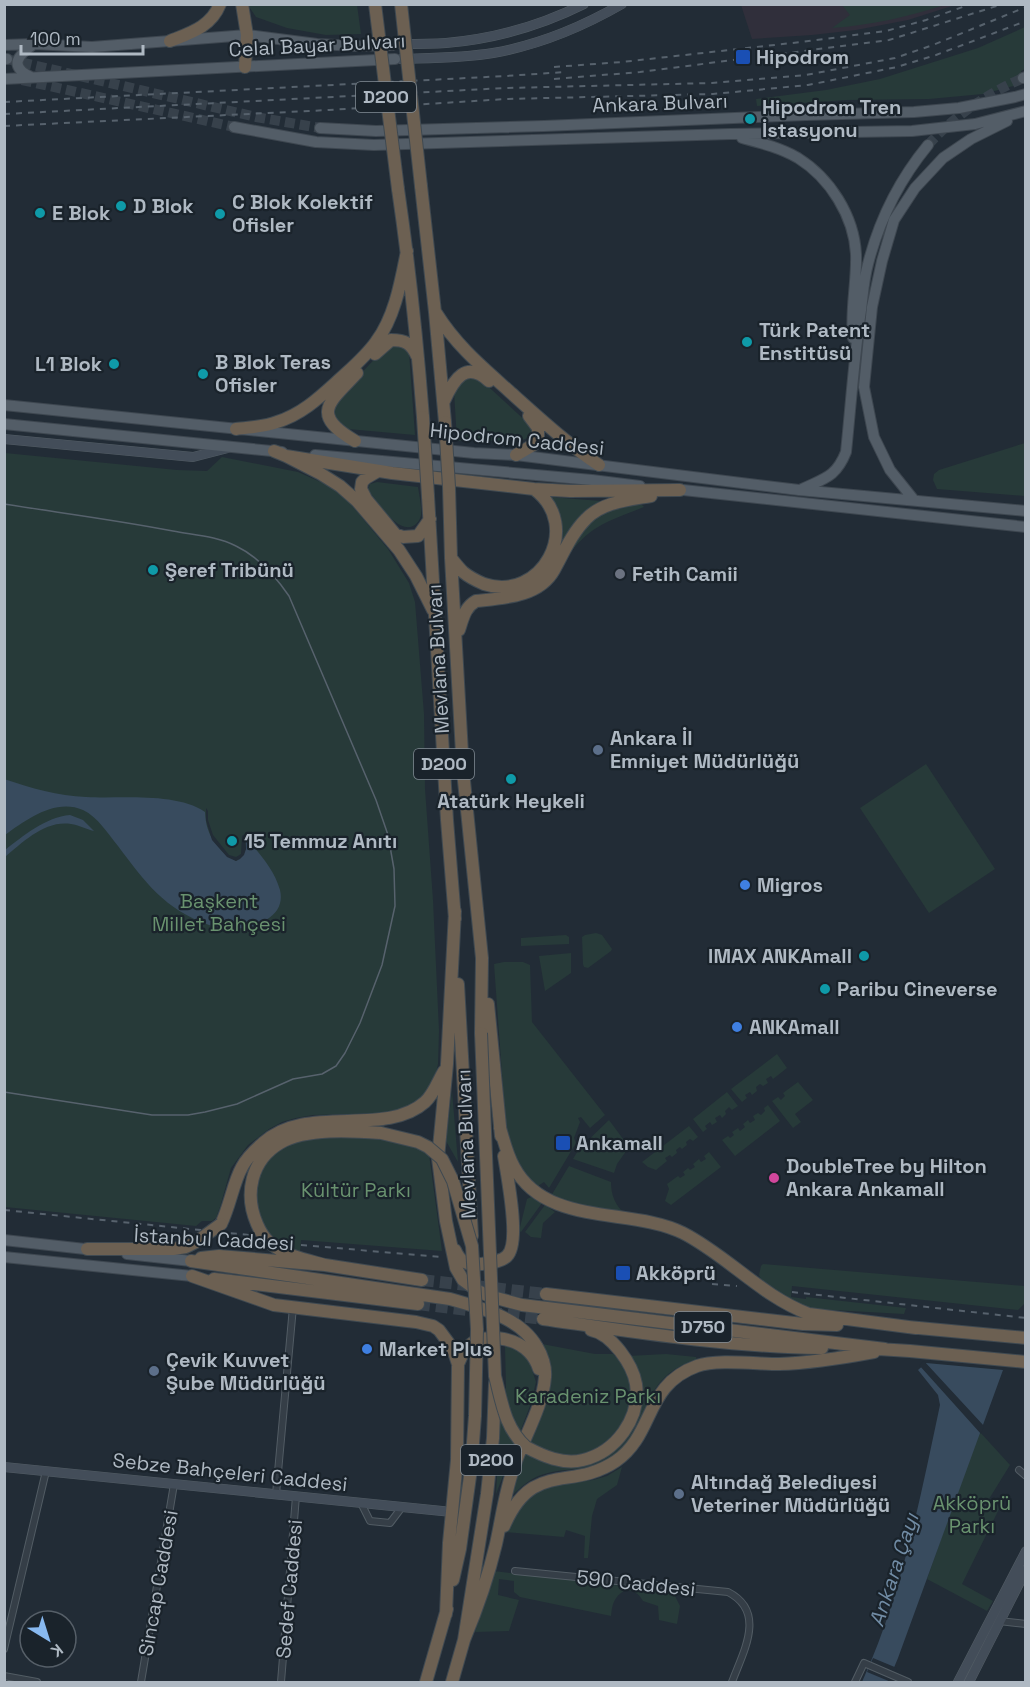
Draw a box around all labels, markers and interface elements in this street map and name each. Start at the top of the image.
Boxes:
scale bar [21,18,142,56]
text: 100 m [30,27,81,50]
street label: Celal Bayar Bulvarı [228,27,406,63]
place label: Hipodrom [756,44,849,70]
marker: Hipodrom [734,48,752,66]
road number: D200 [356,82,416,112]
street label: Ankara Bulvarı [592,88,728,118]
place label: Hipodrom Tren İstasyonu [762,94,901,143]
marker: Hipodrom Tren İstasyonu [743,112,757,126]
place label: C Blok Kolektif Ofisler [232,189,373,238]
place label: D Blok [133,193,194,219]
marker: D Blok [114,199,128,213]
place label: E Blok [52,200,110,226]
marker: E Blok [33,206,47,220]
marker: C Blok Kolektif Ofisler [213,207,227,221]
place label: Türk Patent Enstitüsü [759,317,870,366]
marker: Türk Patent Enstitüsü [740,335,754,349]
place label: B Blok Teras Ofisler [215,349,331,398]
place label: L1 Blok [35,351,102,377]
marker: L1 Blok [107,357,121,371]
marker: B Blok Teras Ofisler [196,367,210,381]
street label: Hipodrom Caddesi [429,417,605,461]
place label: Şeref Tribünü [165,557,294,583]
place label: Fetih Camii [632,561,738,587]
marker: Şeref Tribünü [146,563,160,577]
marker: Fetih Camii [613,567,627,581]
street label: Mevlana Bulvarı [421,584,455,734]
place label: Ankara İl Emniyet Müdürlüğü [610,725,799,774]
marker: Ankara İl Emniyet Müdürlüğü [591,743,605,757]
road number: D200 [414,749,474,779]
marker: Atatürk Heykeli [504,772,518,786]
place label: Atatürk Heykeli [437,788,585,814]
place label: 15 Temmuz Anıtı [244,828,397,854]
marker: 15 Temmuz Anıtı [225,834,239,848]
place label: Migros [757,872,823,898]
marker: Migros [738,878,752,892]
park label: Başkent Millet Bahçesi [152,888,286,937]
place label: IMAX ANKAmall [708,943,852,969]
marker: IMAX ANKAmall [857,949,871,963]
place label: Paribu Cineverse [837,976,998,1002]
marker: Paribu Cineverse [818,982,832,996]
place label: ANKAmall [749,1014,840,1040]
marker: ANKAmall [730,1020,744,1034]
street label: Mevlana Bulvarı [450,1069,482,1219]
place label: Ankamall [576,1130,663,1156]
marker: Ankamall [554,1134,572,1152]
place label: DoubleTree by Hilton Ankara Ankamall [786,1153,987,1202]
marker: DoubleTree by Hilton Ankara Ankamall [767,1171,781,1185]
park label: Kültür Parkı [301,1177,411,1203]
street label: İstanbul Caddesi [133,1222,295,1256]
place label: Akköprü [636,1260,716,1286]
marker: Akköprü [614,1264,632,1282]
road number: D750 [674,1312,732,1342]
place label: Market Plus [379,1336,492,1362]
marker: Market Plus [360,1342,374,1356]
place label: Çevik Kuvvet Şube Müdürlüğü [166,1347,326,1396]
marker: Çevik Kuvvet Şube Müdürlüğü [147,1364,161,1378]
park label: Karadeniz Parkı [515,1383,661,1409]
road number: D200 [461,1445,521,1475]
street label: Sebze Bahçeleri Caddesi [111,1447,349,1497]
place label: Altındağ Belediyesi Veteriner Müdürlüğü [691,1469,890,1518]
marker: Altındağ Belediyesi Veteriner Müdürlüğü [672,1487,686,1501]
park label: Akköprü Parkı [933,1490,1011,1539]
street label: Sincap Caddesi [132,1508,184,1658]
water label: Ankara Çayı [863,1509,925,1630]
street label: Sedef Caddesi [270,1518,308,1660]
street label: 590 Caddesi [575,1564,697,1602]
north arrow [18,1609,78,1669]
text: K [47,1639,67,1662]

